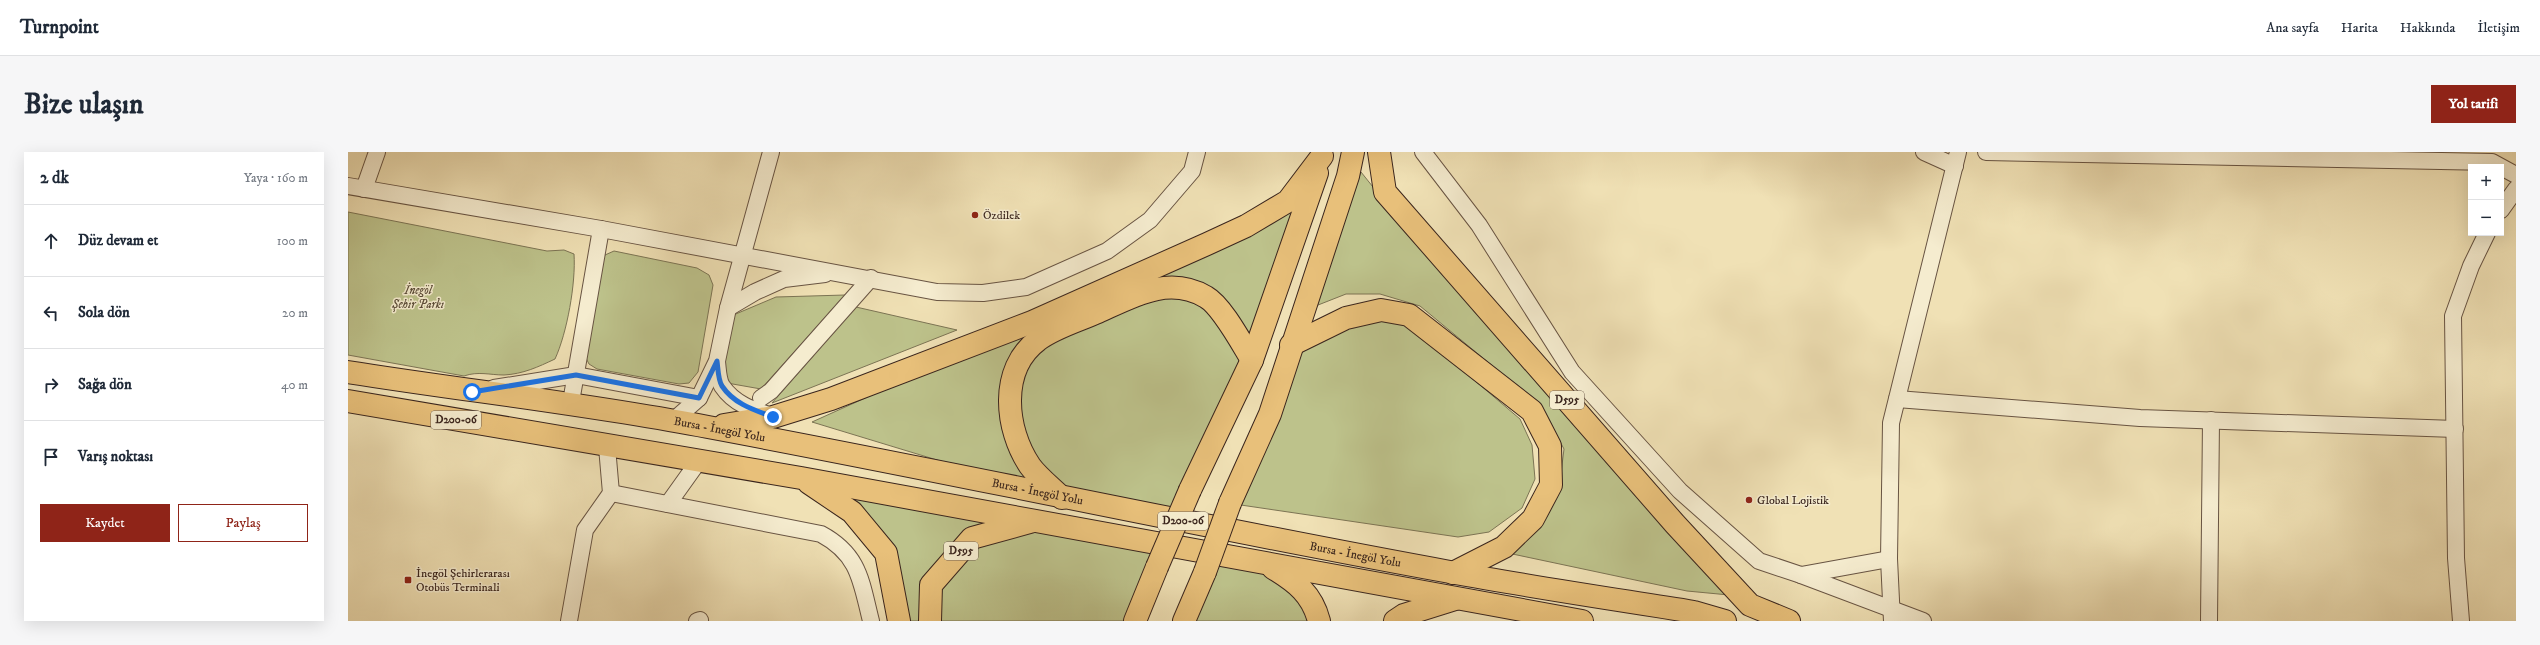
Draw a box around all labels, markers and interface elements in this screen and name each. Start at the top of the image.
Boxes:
text: Turnpoint [20,16,99,39]
text: Ana sayfa [2266,19,2319,37]
text: Harita [2341,19,2378,37]
text: Hakkında [2400,19,2455,37]
text: İletişim [2477,19,2520,37]
button: Yol tarifi [2431,85,2516,123]
text: Bize ulaşın [24,87,144,122]
map controls [2468,164,2504,236]
button: + [2468,164,2504,200]
text: 2 dk [40,167,69,189]
text: Yaya · 160 m [244,170,308,186]
button: − [2468,200,2504,236]
place label: Özdilek [983,208,1020,223]
marker: Özdilek [970,210,980,220]
icon: ahead [40,230,62,252]
text: Düz devam et [78,231,158,250]
text: 100 m [277,233,308,249]
park label: İnegöl Şehir Parkı [391,282,444,312]
icon: left [40,302,62,324]
text: Sola dön [78,303,130,322]
text: 20 m [282,305,308,321]
icon: right [40,374,62,396]
text: Sağa dön [78,375,132,394]
text: 40 m [281,377,308,393]
route start [463,383,481,401]
road number: D595 [1550,391,1584,409]
route end [764,408,782,426]
road number: D200-06 [431,411,481,429]
street label: Bursa - İnegöl Yolu [673,413,767,445]
icon: arrive [40,446,62,468]
text: Varış noktası [78,447,153,466]
street label: Bursa - İnegöl Yolu [990,475,1085,508]
place label: Global Lojistik [1757,493,1829,508]
marker: Global Lojistik [1744,495,1754,505]
button: Kaydet [40,504,170,542]
button: Paylaş [178,504,308,542]
road number: D200-06 [1158,512,1208,530]
street label: Bursa - İnegöl Yolu [1308,538,1403,570]
road number: D595 [944,542,978,560]
place label: İnegöl Şehirlerarası Otobüs Terminali [416,566,510,595]
marker: İnegöl Şehirlerarası Otobüs Terminali [403,575,413,585]

